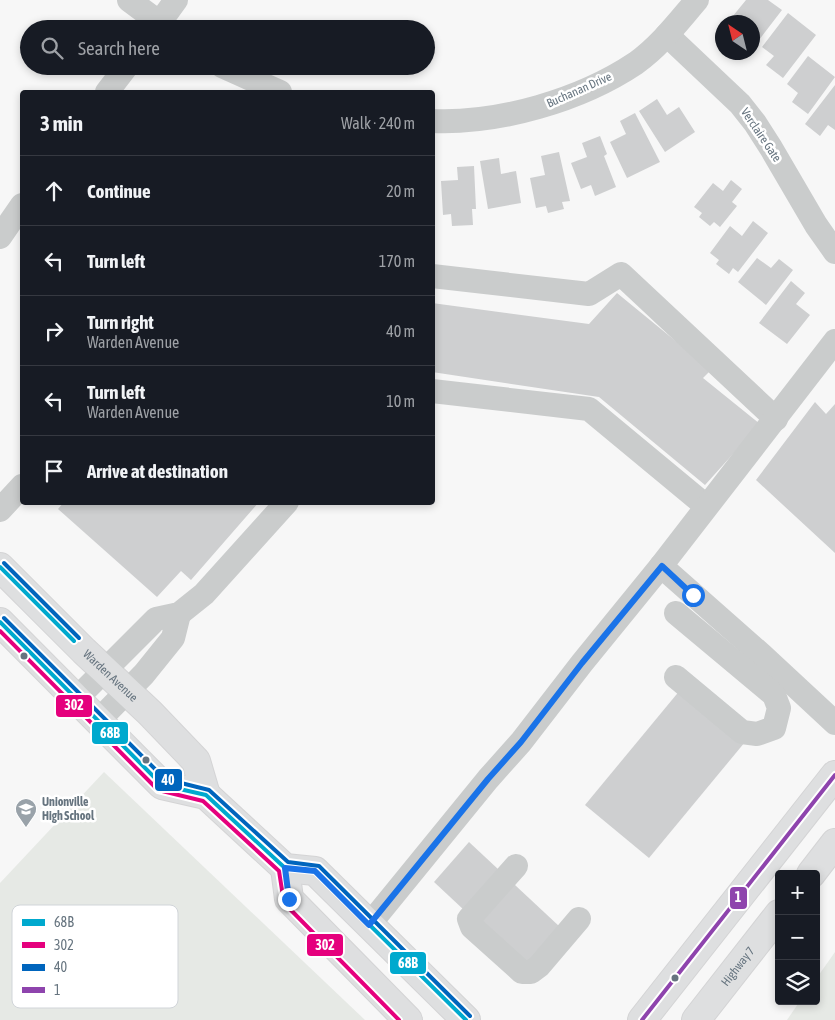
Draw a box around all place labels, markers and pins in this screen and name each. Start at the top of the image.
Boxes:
unlabelled marker [19,651,29,661]
unlabelled marker [141,755,151,765]
place label: Unionville High School [42,795,95,823]
school or university icon: Unionville High School [14,797,38,828]
unlabelled marker [670,973,680,983]

